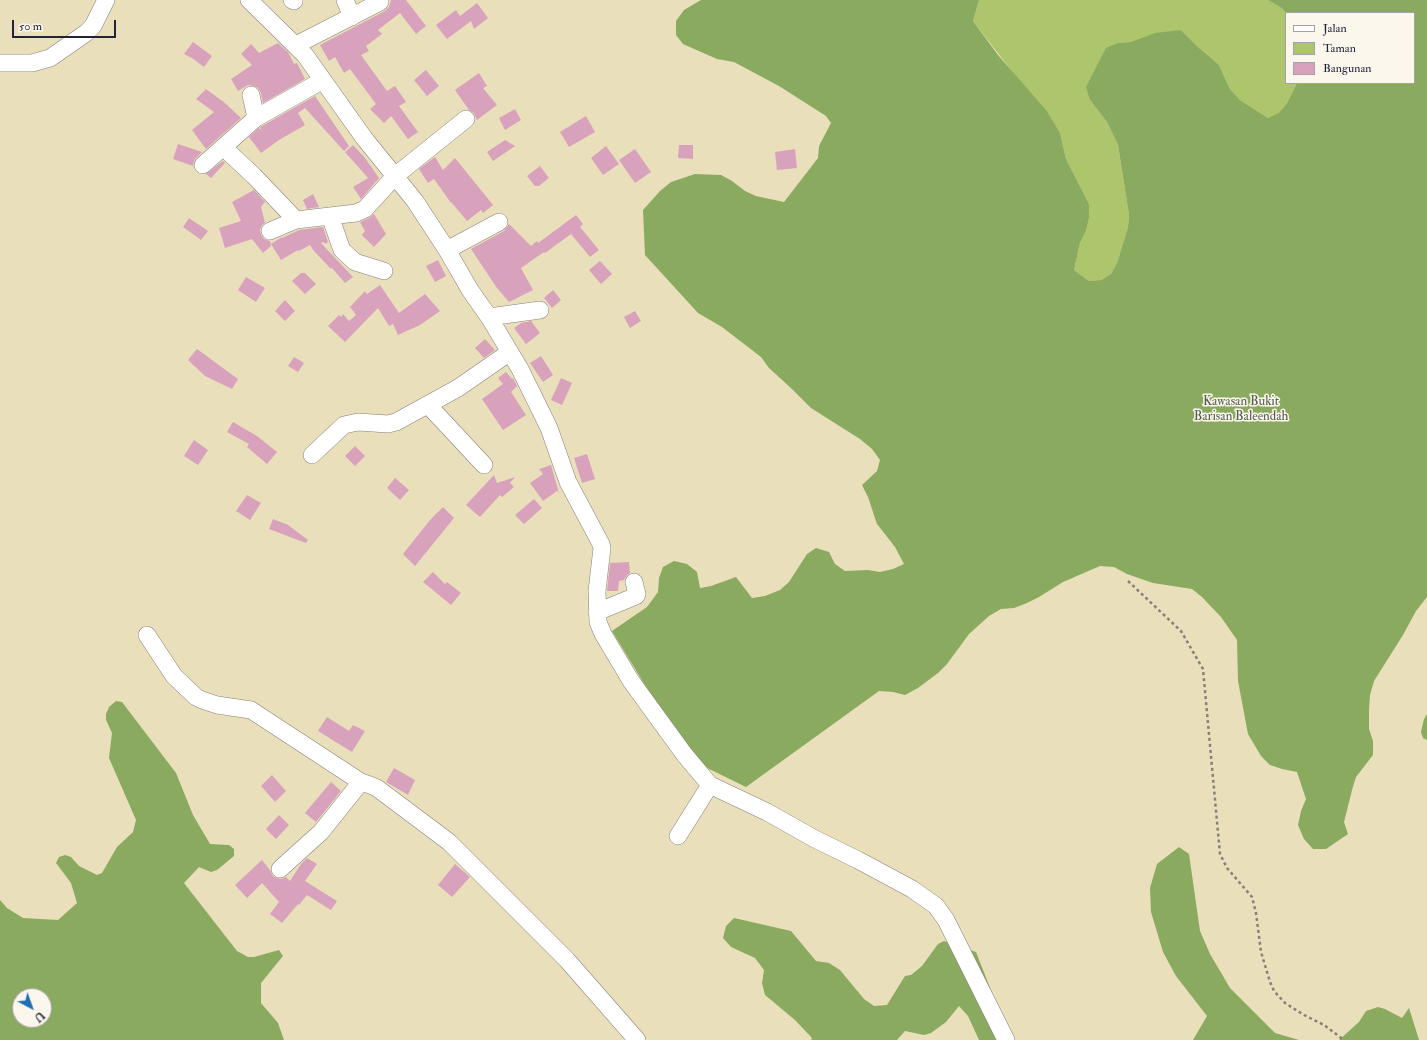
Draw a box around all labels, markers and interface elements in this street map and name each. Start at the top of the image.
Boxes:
scale bar [14,12,118,38]
legend [1285,12,1415,84]
text: 50 m [19,19,42,34]
text: Jalan [1323,21,1347,36]
text: Taman [1323,41,1356,56]
text: Bangunan [1323,61,1372,76]
park label: Kawasan Bukit Barisan Baleendah [1194,394,1288,425]
north arrow [12,988,52,1028]
text: U [32,1009,47,1025]

